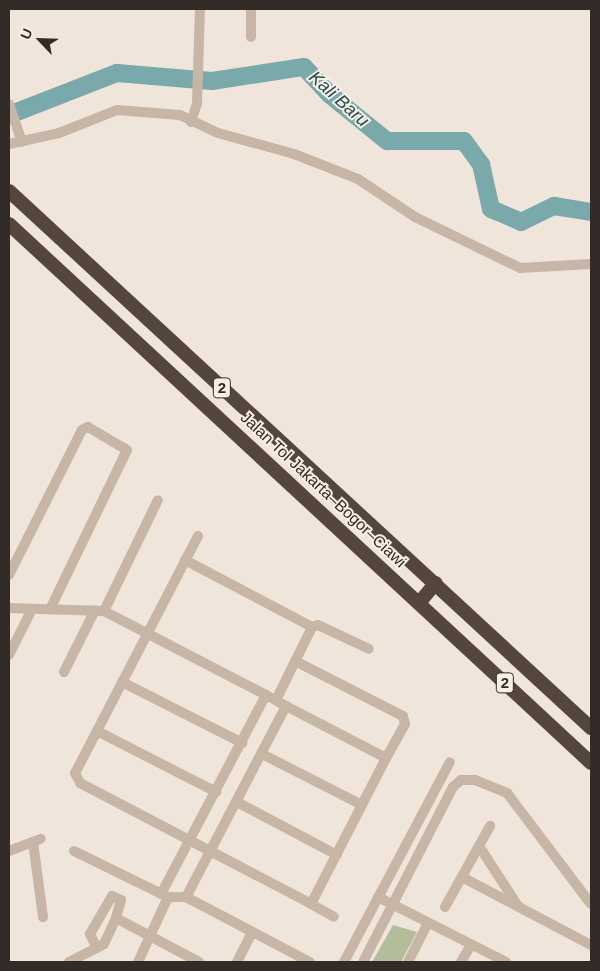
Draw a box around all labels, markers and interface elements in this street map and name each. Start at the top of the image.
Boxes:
north arrow [15,15,65,65]
text: U [17,26,36,42]
water label: Kali Baru [305,67,373,131]
road number: 2 [212,376,232,400]
street label: Jalan Tol Jakarta–Bogor–Ciawi [236,408,410,572]
road number: 2 [495,670,515,696]

